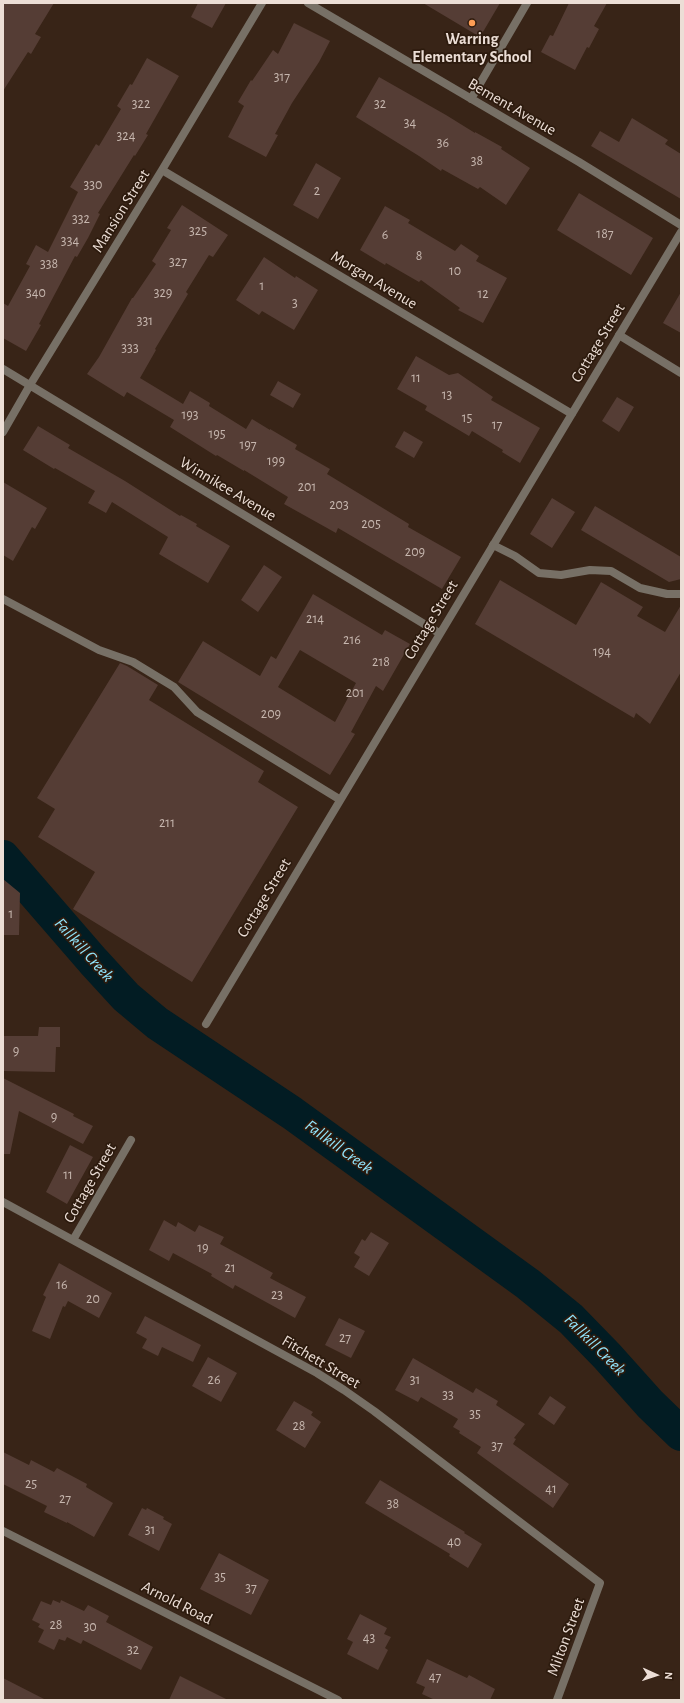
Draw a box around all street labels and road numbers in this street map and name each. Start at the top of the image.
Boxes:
street label: Bement Avenue [464,74,560,140]
street label: Mansion Street [88,166,154,256]
street label: Morgan Avenue [327,247,421,313]
street label: Cottage Street [567,300,629,386]
street label: Winnikee Avenue [176,453,280,525]
street label: Cottage Street [400,577,462,663]
street label: Cottage Street [233,855,295,941]
street label: Cottage Street [59,1140,121,1226]
street label: Fitchett Street [278,1331,364,1393]
street label: Arnold Road [138,1577,216,1629]
street label: Milton Street [543,1595,589,1679]

